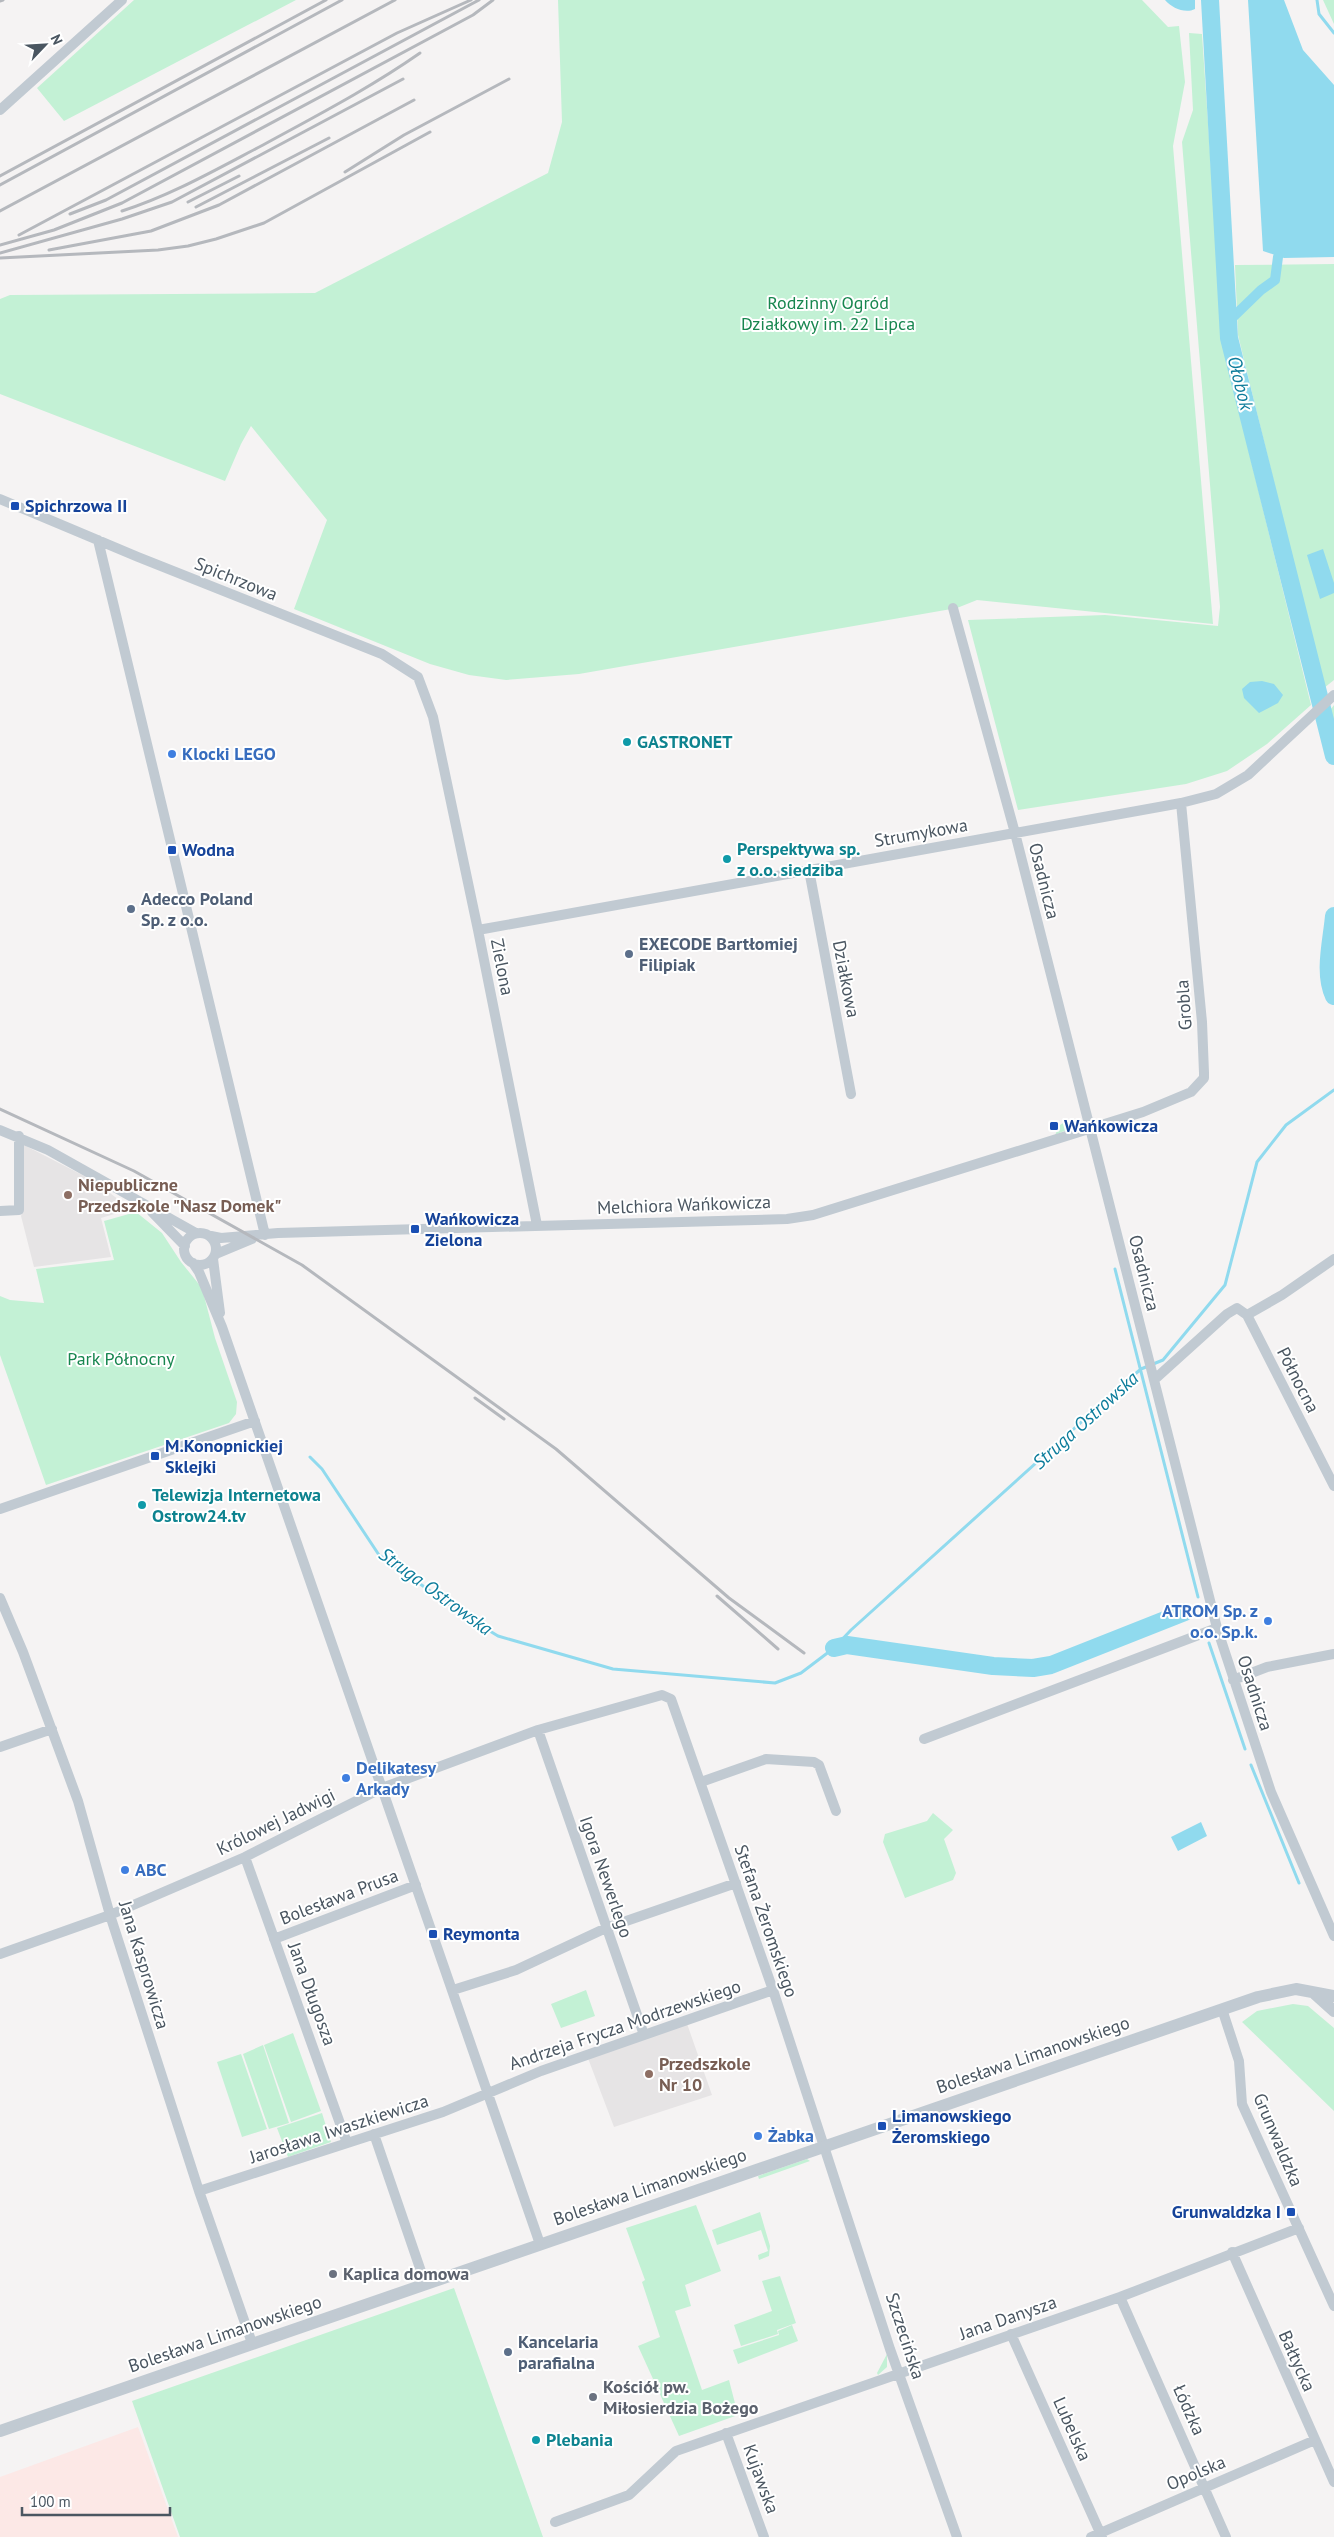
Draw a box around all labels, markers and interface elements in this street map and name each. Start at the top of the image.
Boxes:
north arrow [20,20,70,70]
text: N [47,32,67,47]
park label: Rodzinny Ogród Działkowy im. 22 Lipca [741,291,915,335]
water label: Ołobok [1223,353,1260,414]
place label: Spichrzowa II [25,494,127,517]
marker: Spichrzowa II [9,500,21,512]
street label: Spichrzowa [191,551,281,606]
place label: GASTRONET [637,730,733,753]
marker: GASTRONET [621,736,633,748]
place label: Klocki LEGO [182,742,276,765]
marker: Klocki LEGO [166,748,178,760]
street label: Strumykowa [872,813,969,852]
place label: Perspektywa sp. z o.o. siedziba [737,837,861,881]
place label: Wodna [182,838,235,861]
street label: Osadnicza [1024,840,1065,921]
marker: Wodna [166,844,178,856]
marker: Perspektywa sp. z o.o. siedziba [721,853,733,865]
place label: Adecco Poland Sp. z o.o. [141,887,253,931]
marker: Adecco Poland Sp. z o.o. [125,903,137,915]
place label: EXECODE Bartłomiej Filipiak [639,932,798,976]
street label: Zielona [486,937,519,997]
street label: Działkowa [828,938,865,1020]
marker: EXECODE Bartłomiej Filipiak [623,948,635,960]
street label: Grobla [1170,979,1197,1031]
place label: Wańkowicza [1064,1114,1158,1137]
marker: Wańkowicza [1048,1120,1060,1132]
place label: Niepubliczne Przedszkole "Nasz Domek" [78,1173,282,1217]
marker: Niepubliczne Przedszkole "Nasz Domek" [62,1189,74,1201]
street label: Melchiora Wańkowicza [597,1190,771,1219]
place label: Wańkowicza Zielona [425,1207,519,1251]
marker: Wańkowicza Zielona [409,1223,421,1235]
street label: Osadnicza [1124,1232,1165,1313]
street label: Północna [1272,1343,1325,1416]
park label: Park Północny [67,1347,175,1370]
water label: Struga Ostrowska [1027,1366,1144,1474]
place label: M.Konopnickiej Sklejki [165,1434,283,1478]
marker: M.Konopnickiej Sklejki [149,1450,161,1462]
place label: Telewizja Internetowa Ostrow24.tv [152,1483,321,1527]
marker: Telewizja Internetowa Ostrow24.tv [136,1499,148,1511]
water label: Struga Ostrowska [374,1542,498,1641]
place label: ATROM Sp. z o.o. Sp.k. [1162,1599,1258,1643]
marker: ATROM Sp. z o.o. Sp.k. [1262,1615,1274,1627]
street label: Osadnicza [1232,1652,1278,1733]
place label: Delikatesy Arkady [356,1756,437,1800]
marker: Delikatesy Arkady [340,1772,352,1784]
street label: Królowej Jadwigi [213,1783,339,1860]
street label: Igora Newerlego [575,1813,638,1941]
street label: Stefana Żeromskiego [730,1841,803,2000]
place label: ABC [135,1858,167,1881]
street label: Bolesława Prusa [276,1863,401,1930]
marker: ABC [119,1864,131,1876]
street label: Jana Kasprowicza [114,1897,175,2032]
place label: Reymonta [443,1922,520,1945]
marker: Reymonta [427,1928,439,1940]
street label: Jana Długosza [283,1938,342,2049]
street label: Andrzeja Frycza Modrzewskiego [506,1974,744,2075]
street label: Bolesława Limanowskiego [933,2011,1132,2098]
place label: Przedszkole Nr 10 [659,2052,751,2096]
marker: Przedszkole Nr 10 [643,2068,655,2080]
street label: Jarosława Iwaszkiewicza [245,2089,431,2169]
street label: Grunwaldzka [1248,2090,1308,2190]
place label: Limanowskiego Żeromskiego [892,2104,1012,2148]
marker: Limanowskiego Żeromskiego [876,2120,888,2132]
place label: Żabka [768,2124,814,2147]
marker: Żabka [752,2130,764,2142]
street label: Bolesława Limanowskiego [550,2143,749,2230]
place label: Grunwaldzka I [1172,2200,1281,2223]
marker: Grunwaldzka I [1285,2206,1297,2218]
place label: Kaplica domowa [343,2262,469,2285]
marker: Kaplica domowa [327,2268,339,2280]
street label: Bolesława Limanowskiego [125,2290,324,2377]
street label: Szczecińska [881,2290,930,2382]
street label: Jana Danysza [955,2290,1059,2345]
street label: Bałtycka [1274,2327,1321,2395]
place label: Kancelaria parafialna [518,2330,599,2374]
marker: Kancelaria parafialna [502,2346,514,2358]
place label: Kościół pw. Miłosierdzia Bożego [603,2375,759,2419]
street label: Łódzka [1168,2381,1211,2439]
marker: Kościół pw. Miłosierdzia Bożego [587,2391,599,2403]
street label: Lubelska [1048,2393,1097,2464]
place label: Plebania [546,2428,613,2451]
marker: Plebania [530,2434,542,2446]
street label: Kujawska [738,2441,785,2517]
street label: Opolska [1163,2450,1229,2495]
scale bar [22,2484,170,2516]
text: 100 m [30,2492,71,2511]

